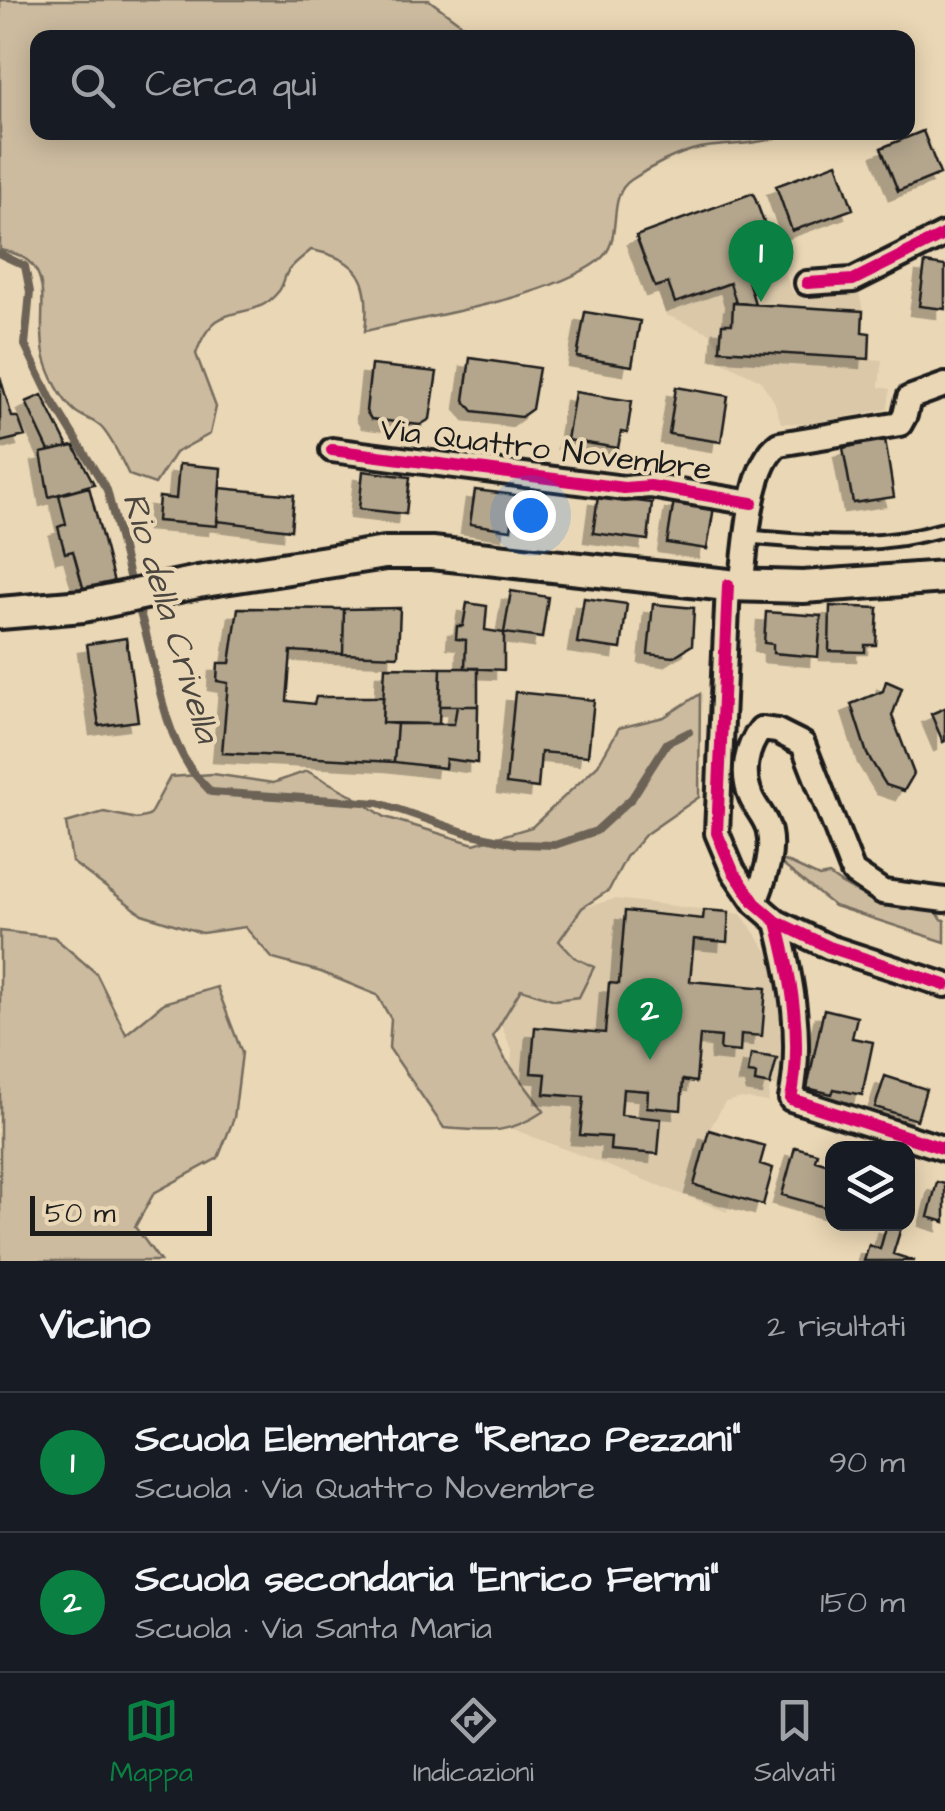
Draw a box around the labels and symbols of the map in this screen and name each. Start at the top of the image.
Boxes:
pin: 1 [728,220,794,302]
street label: Via Quattro Novembre [378,407,714,492]
water label: Rio della Crivella [109,486,232,751]
your location [505,490,556,541]
pin: 2 [618,978,682,1060]
scale bar [30,1191,212,1236]

